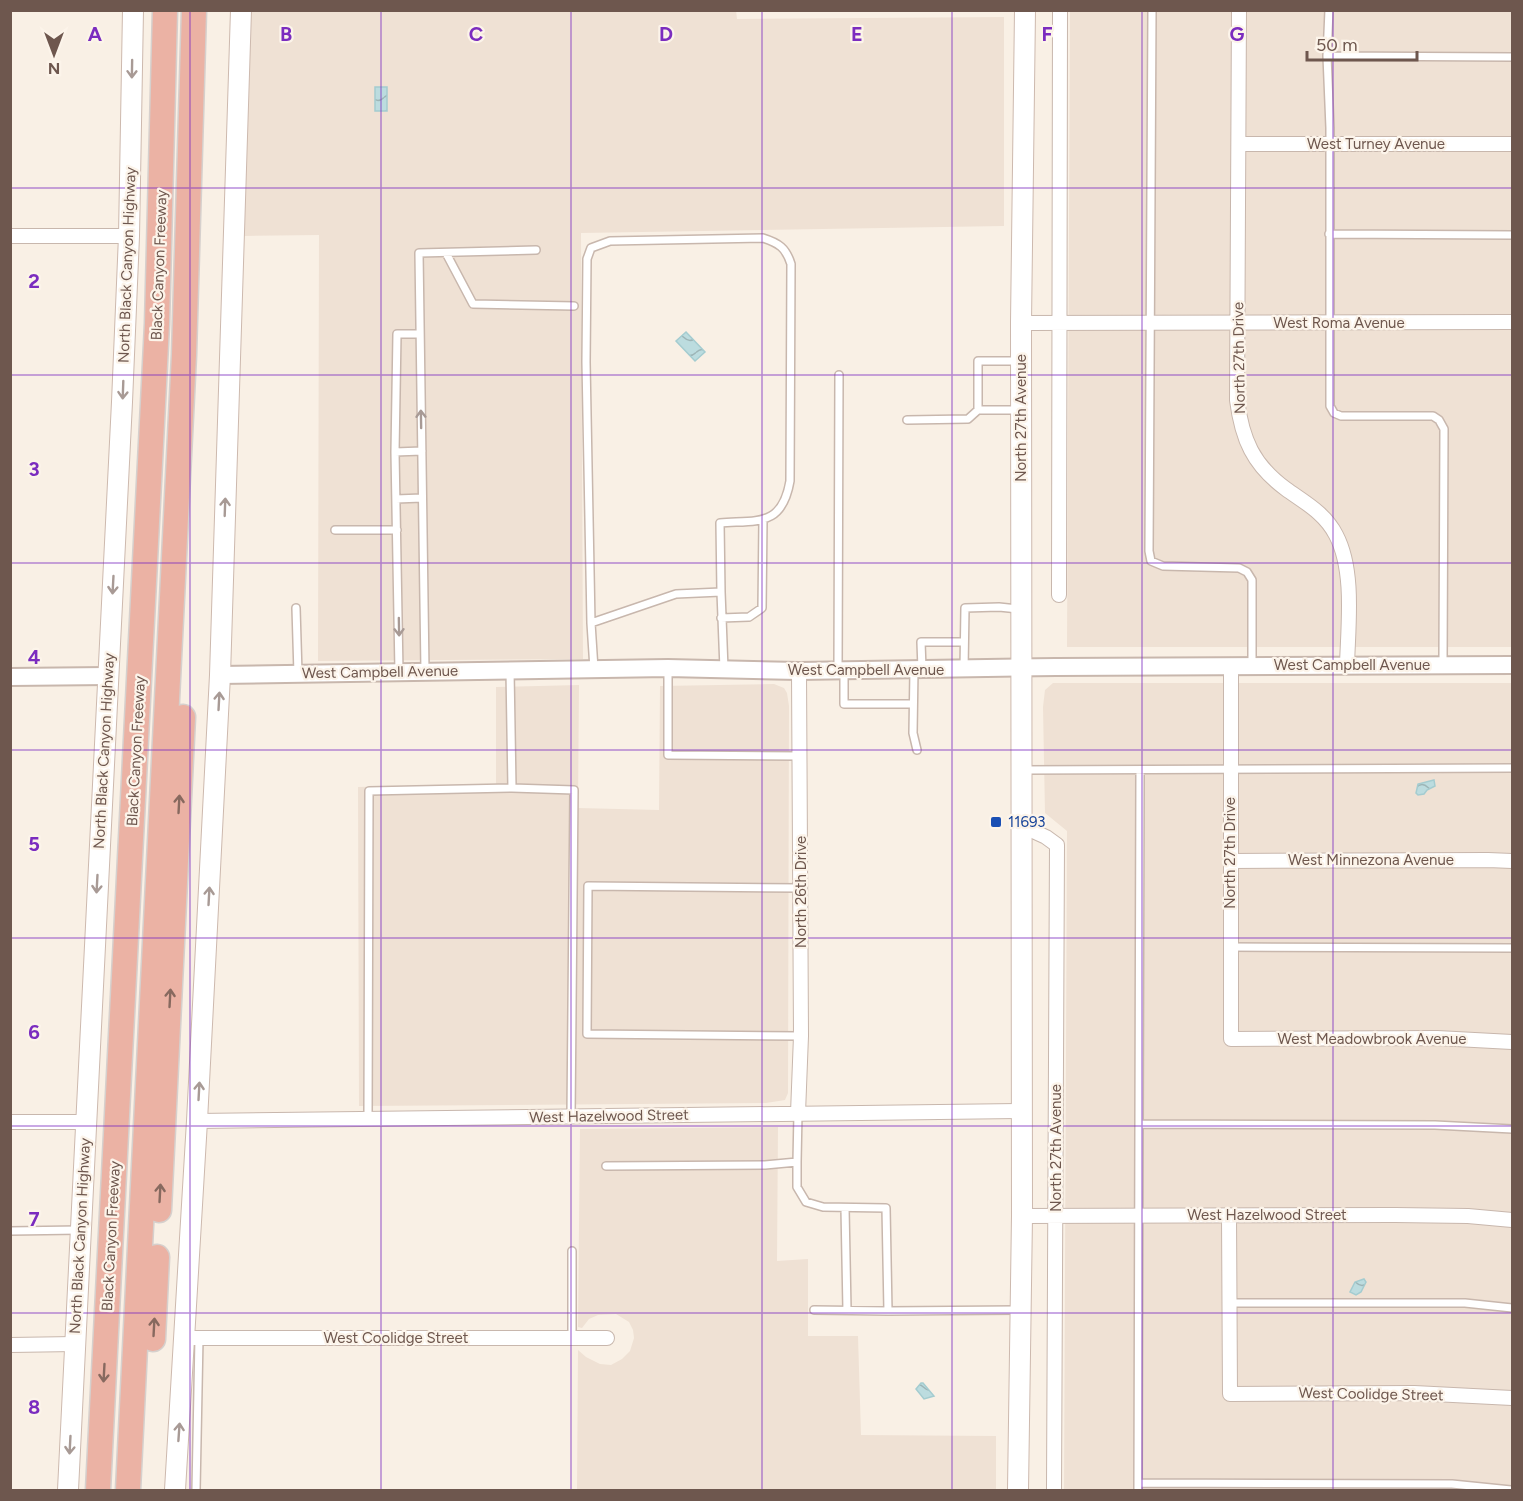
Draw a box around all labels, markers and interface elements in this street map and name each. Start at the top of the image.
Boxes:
text: A [88,22,103,46]
text: B [280,22,292,46]
text: C [469,22,483,46]
text: D [659,22,673,46]
text: E [851,22,863,46]
text: F [1041,22,1053,46]
text: G [1230,22,1245,46]
north arrow [24,24,84,84]
scale bar [1307,24,1416,62]
text: 50 m [1316,34,1358,56]
one-way arrow [126,58,138,78]
text: N [48,59,60,78]
street label: West Turney Avenue [1307,135,1445,153]
street label: North Black Canyon Highway [115,166,139,363]
street label: Black Canyon Freeway [147,189,171,341]
text: 2 [28,269,40,293]
street label: North 27th Drive [1229,302,1249,414]
street label: West Roma Avenue [1273,314,1405,332]
street label: North 27th Avenue [1012,354,1030,482]
one-way arrow [117,379,128,399]
one-way arrow [415,409,427,429]
text: 3 [28,457,40,481]
one-way arrow [220,497,231,517]
one-way arrow [107,574,118,594]
one-way arrow [393,617,404,637]
text: 4 [28,645,41,669]
street label: North Black Canyon Highway [90,652,118,850]
street label: West Campbell Avenue [1274,656,1430,674]
street label: West Campbell Avenue [788,661,944,679]
street label: West Campbell Avenue [302,662,458,682]
street label: Black Canyon Freeway [123,675,149,827]
one-way arrow [213,692,224,712]
one-way arrow [173,794,184,814]
street label: North 27th Drive [1221,797,1239,909]
place label: 11693 [1008,813,1046,831]
marker: 11693 [989,815,1003,829]
text: 5 [28,832,40,856]
street label: North 26th Drive [792,836,810,948]
street label: West Minnezona Avenue [1288,851,1454,869]
one-way arrow [92,874,103,894]
one-way arrow [203,887,214,907]
one-way arrow [164,989,175,1009]
text: 6 [28,1020,40,1044]
street label: West Meadowbrook Avenue [1278,1030,1466,1048]
one-way arrow [193,1081,204,1101]
street label: North 27th Avenue [1047,1084,1065,1212]
street label: West Hazelwood Street [529,1106,689,1126]
street label: North Black Canyon Highway [66,1137,94,1335]
street label: Black Canyon Freeway [98,1160,124,1312]
one-way arrow [155,1184,166,1204]
street label: West Hazelwood Street [1187,1206,1347,1224]
text: 7 [28,1207,40,1231]
one-way arrow [148,1318,159,1338]
street label: West Coolidge Street [324,1329,469,1347]
one-way arrow [98,1363,109,1383]
street label: West Coolidge Street [1298,1384,1444,1404]
text: 8 [28,1395,40,1419]
one-way arrow [174,1423,185,1443]
one-way arrow [64,1434,75,1454]

